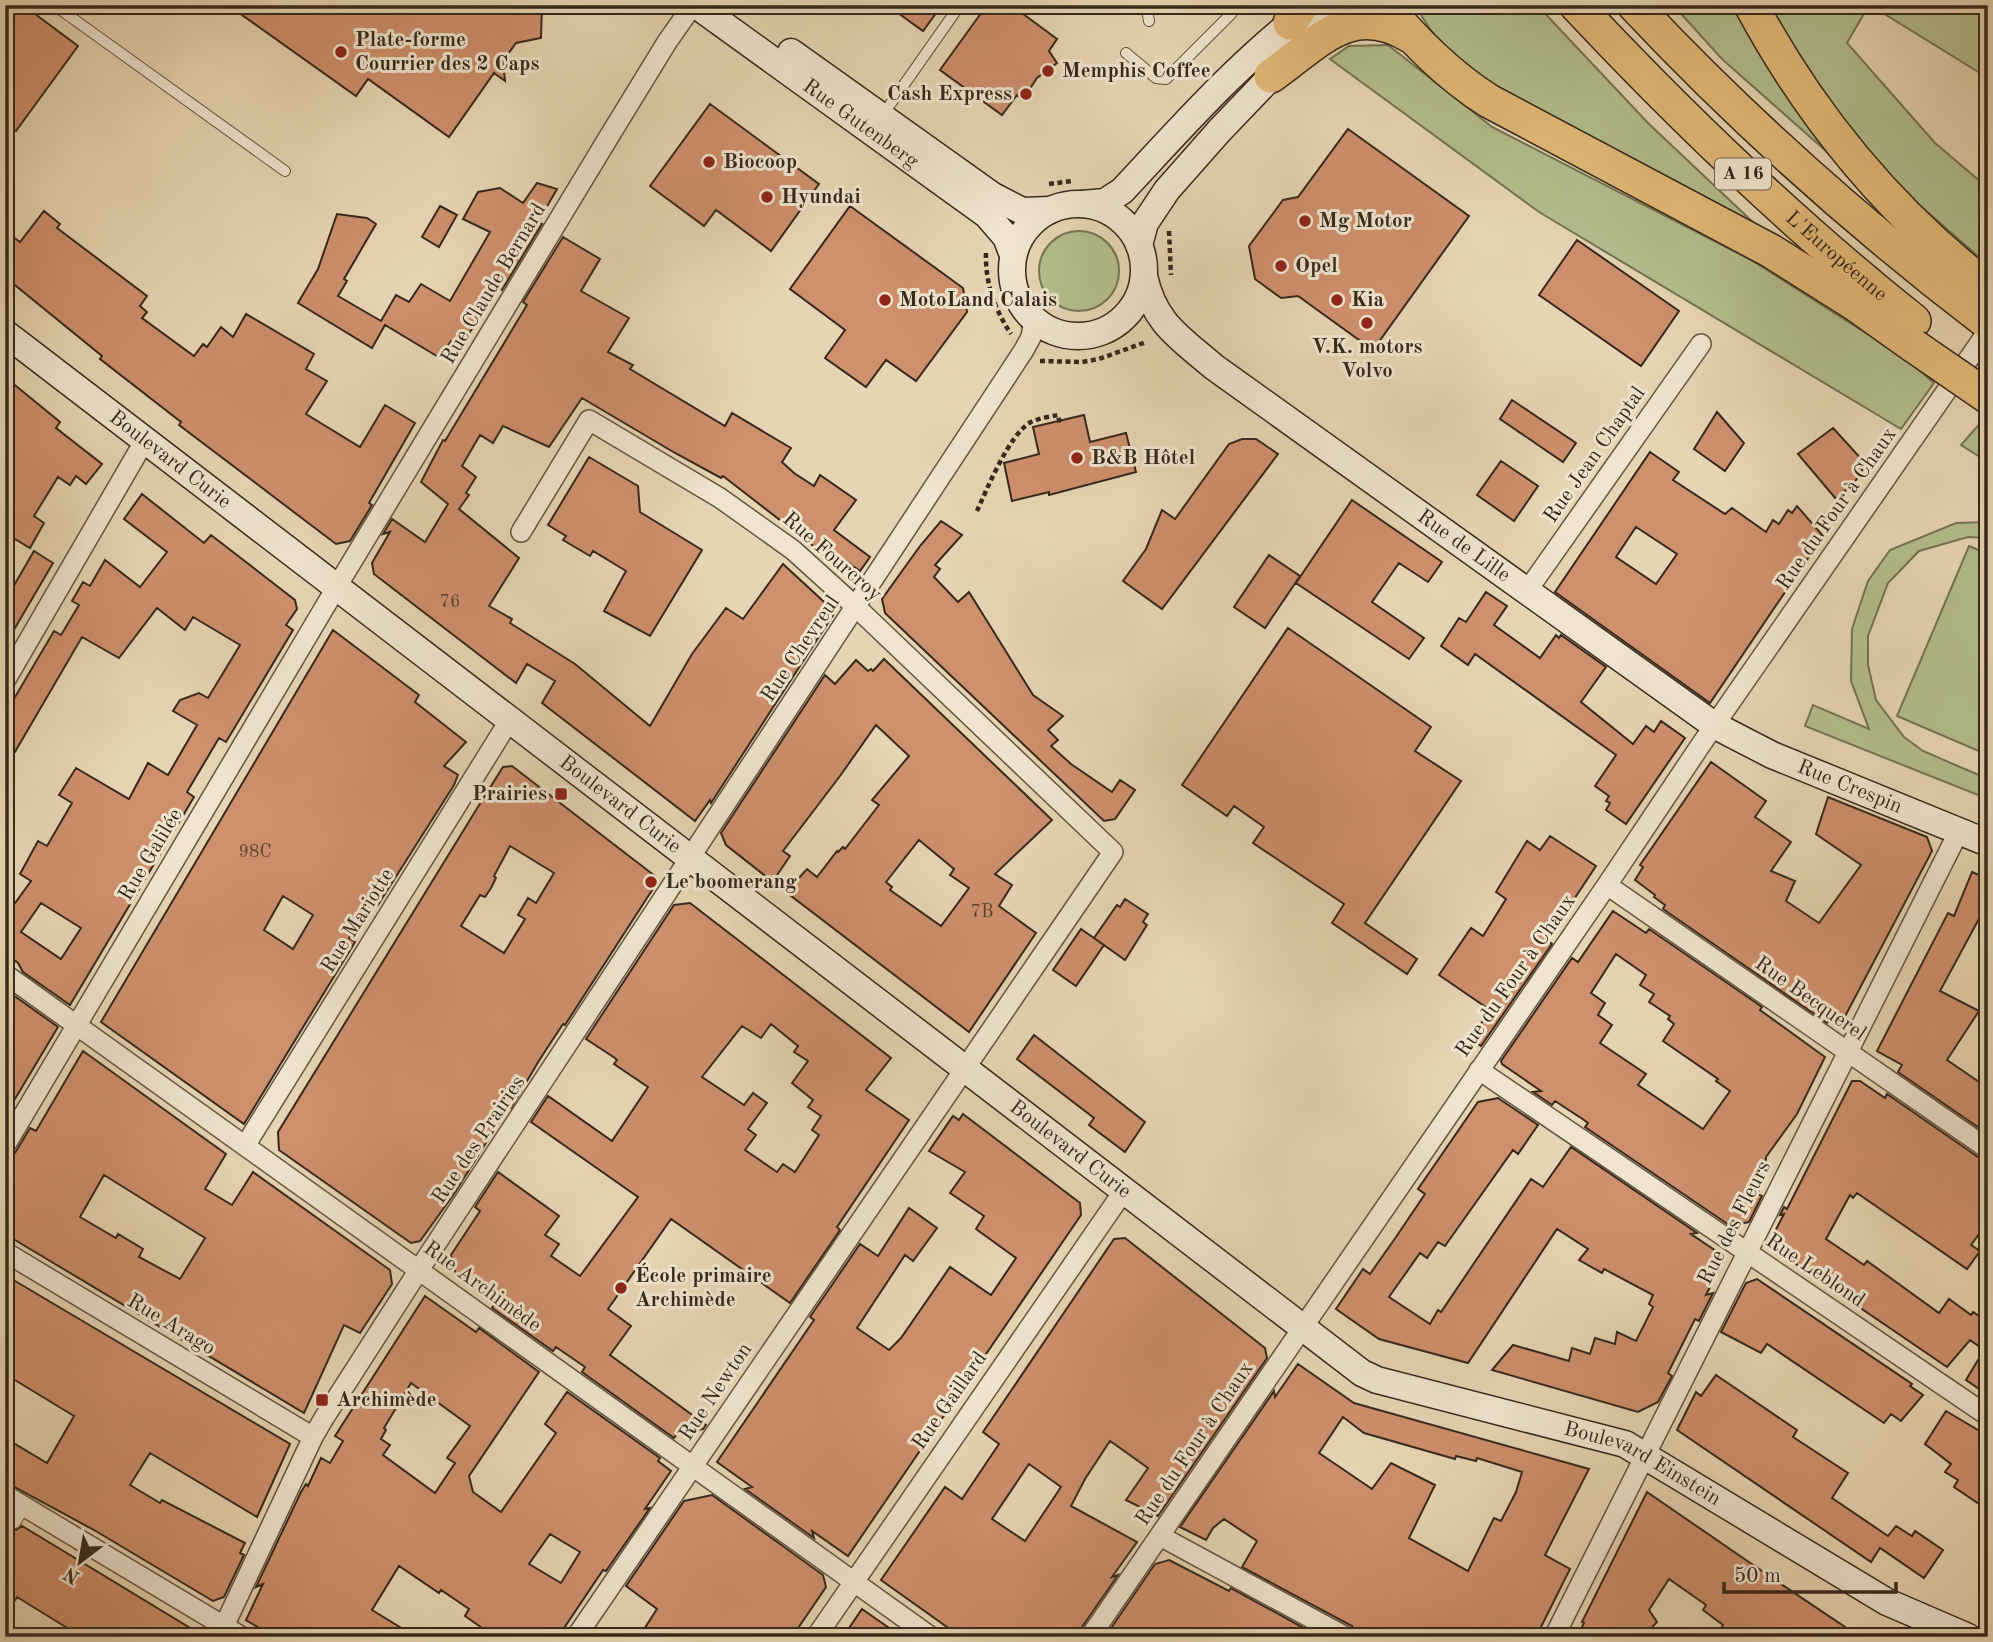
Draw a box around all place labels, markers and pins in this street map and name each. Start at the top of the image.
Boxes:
place label: Plate-forme Courrier des 2 Caps [355,30,540,75]
marker: Plate-forme Courrier des 2 Caps [333,44,349,60]
place label: Memphis Coffee [1062,61,1211,82]
marker: Memphis Coffee [1040,63,1056,79]
place label: Cash Express [887,84,1012,105]
marker: Cash Express [1018,86,1034,102]
place label: Biocoop [723,152,797,173]
marker: Biocoop [701,154,717,170]
place label: Hyundai [781,187,861,208]
marker: Hyundai [759,189,775,205]
place label: Mg Motor [1319,211,1412,232]
marker: Mg Motor [1297,213,1313,229]
place label: Opel [1295,256,1338,277]
marker: Opel [1273,258,1289,274]
place label: MotoLand Calais [899,290,1057,311]
place label: Kia [1351,290,1384,311]
marker: MotoLand Calais [877,292,893,308]
marker: Kia [1329,292,1345,308]
marker: V.K. motors Volvo [1359,315,1375,331]
place label: V.K. motors Volvo [1311,337,1423,382]
place label: B&B Hôtel [1091,448,1195,469]
marker: B&B Hôtel [1069,450,1085,466]
place label: Prairies [472,784,547,805]
marker: Prairies [553,786,569,802]
place label: Le boomerang [665,872,797,893]
marker: Le boomerang [643,874,659,890]
place label: École primaire Archimède [635,1262,772,1311]
marker: École primaire Archimède [613,1280,629,1296]
place label: Archimède [336,1390,437,1411]
marker: Archimède [314,1392,330,1408]

